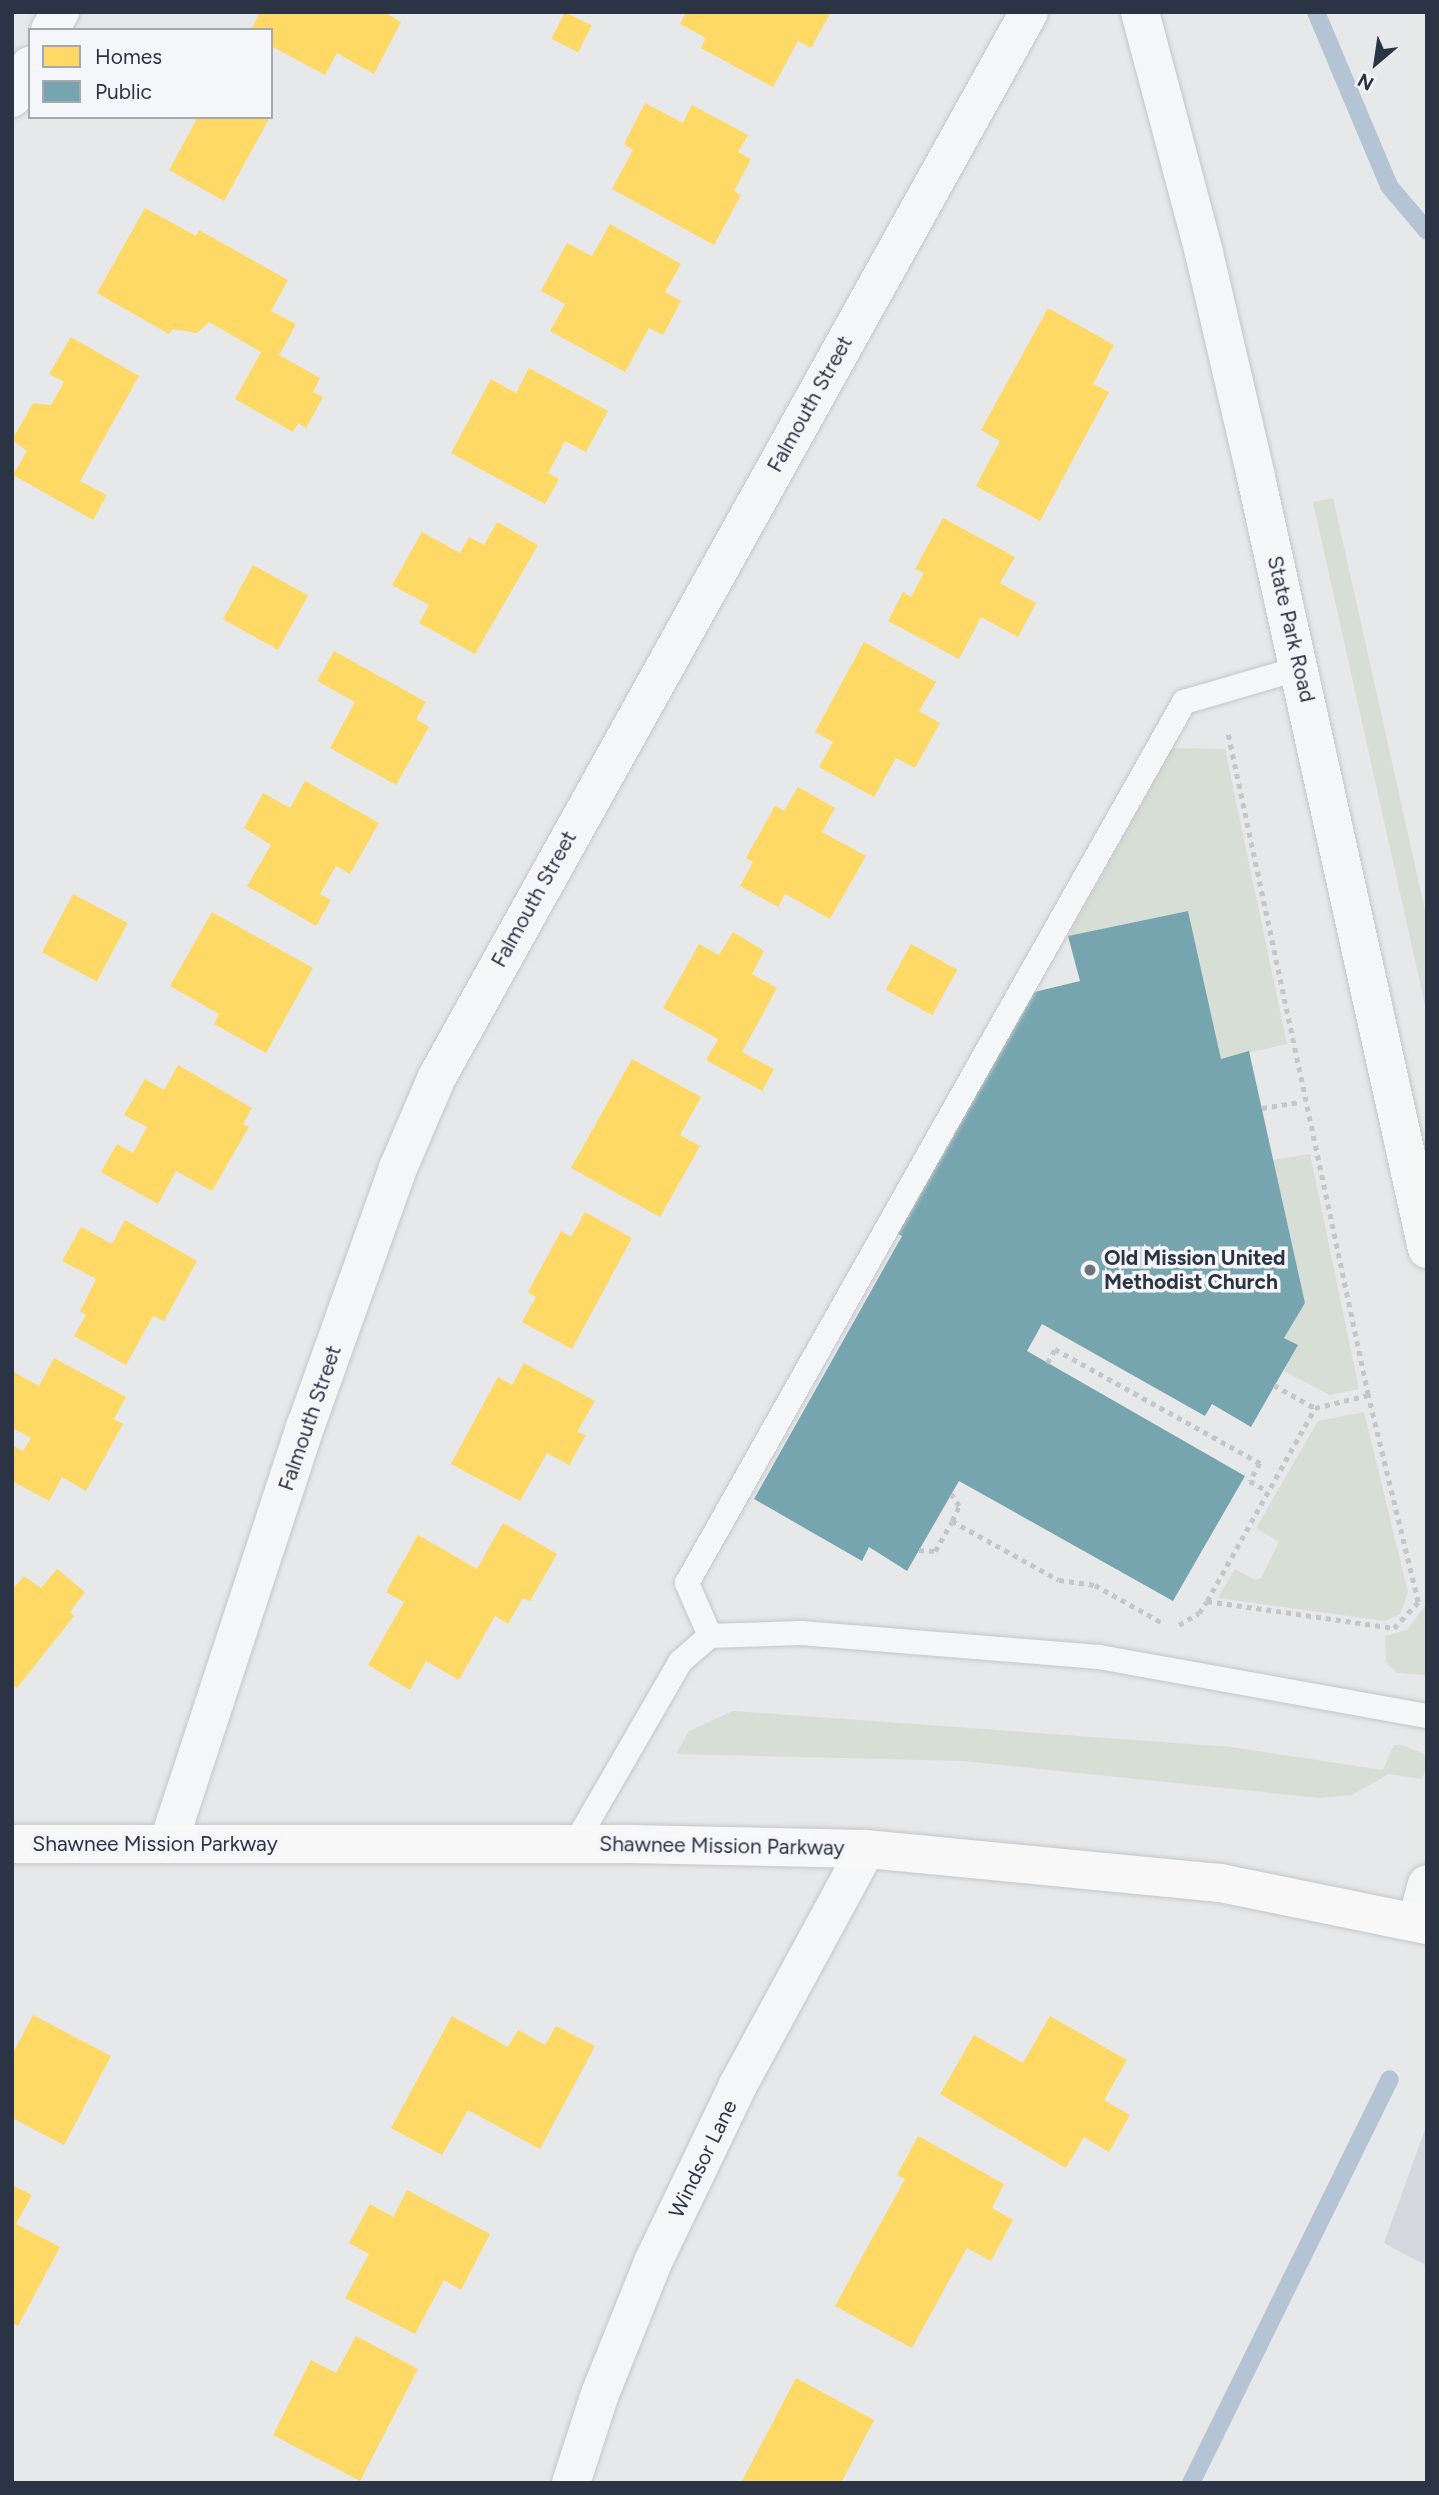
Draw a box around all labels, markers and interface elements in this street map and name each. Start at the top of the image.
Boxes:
legend [28,28,273,119]
north arrow [1341,28,1411,98]
text: Homes [95,44,162,69]
text: N [1354,68,1378,95]
text: Public [95,79,152,104]
street label: Falmouth Street [762,331,858,477]
street label: State Park Road [1262,553,1320,705]
street label: Falmouth Street [486,826,582,972]
place label: Old Mission United Methodist Church [1104,1245,1285,1295]
marker: Old Mission United Methodist Church [1082,1262,1098,1278]
street label: Falmouth Street [273,1342,347,1494]
street label: Shawnee Mission Parkway [32,1831,278,1857]
street label: Shawnee Mission Parkway [599,1831,845,1861]
street label: Windsor Lane [664,2096,742,2222]

